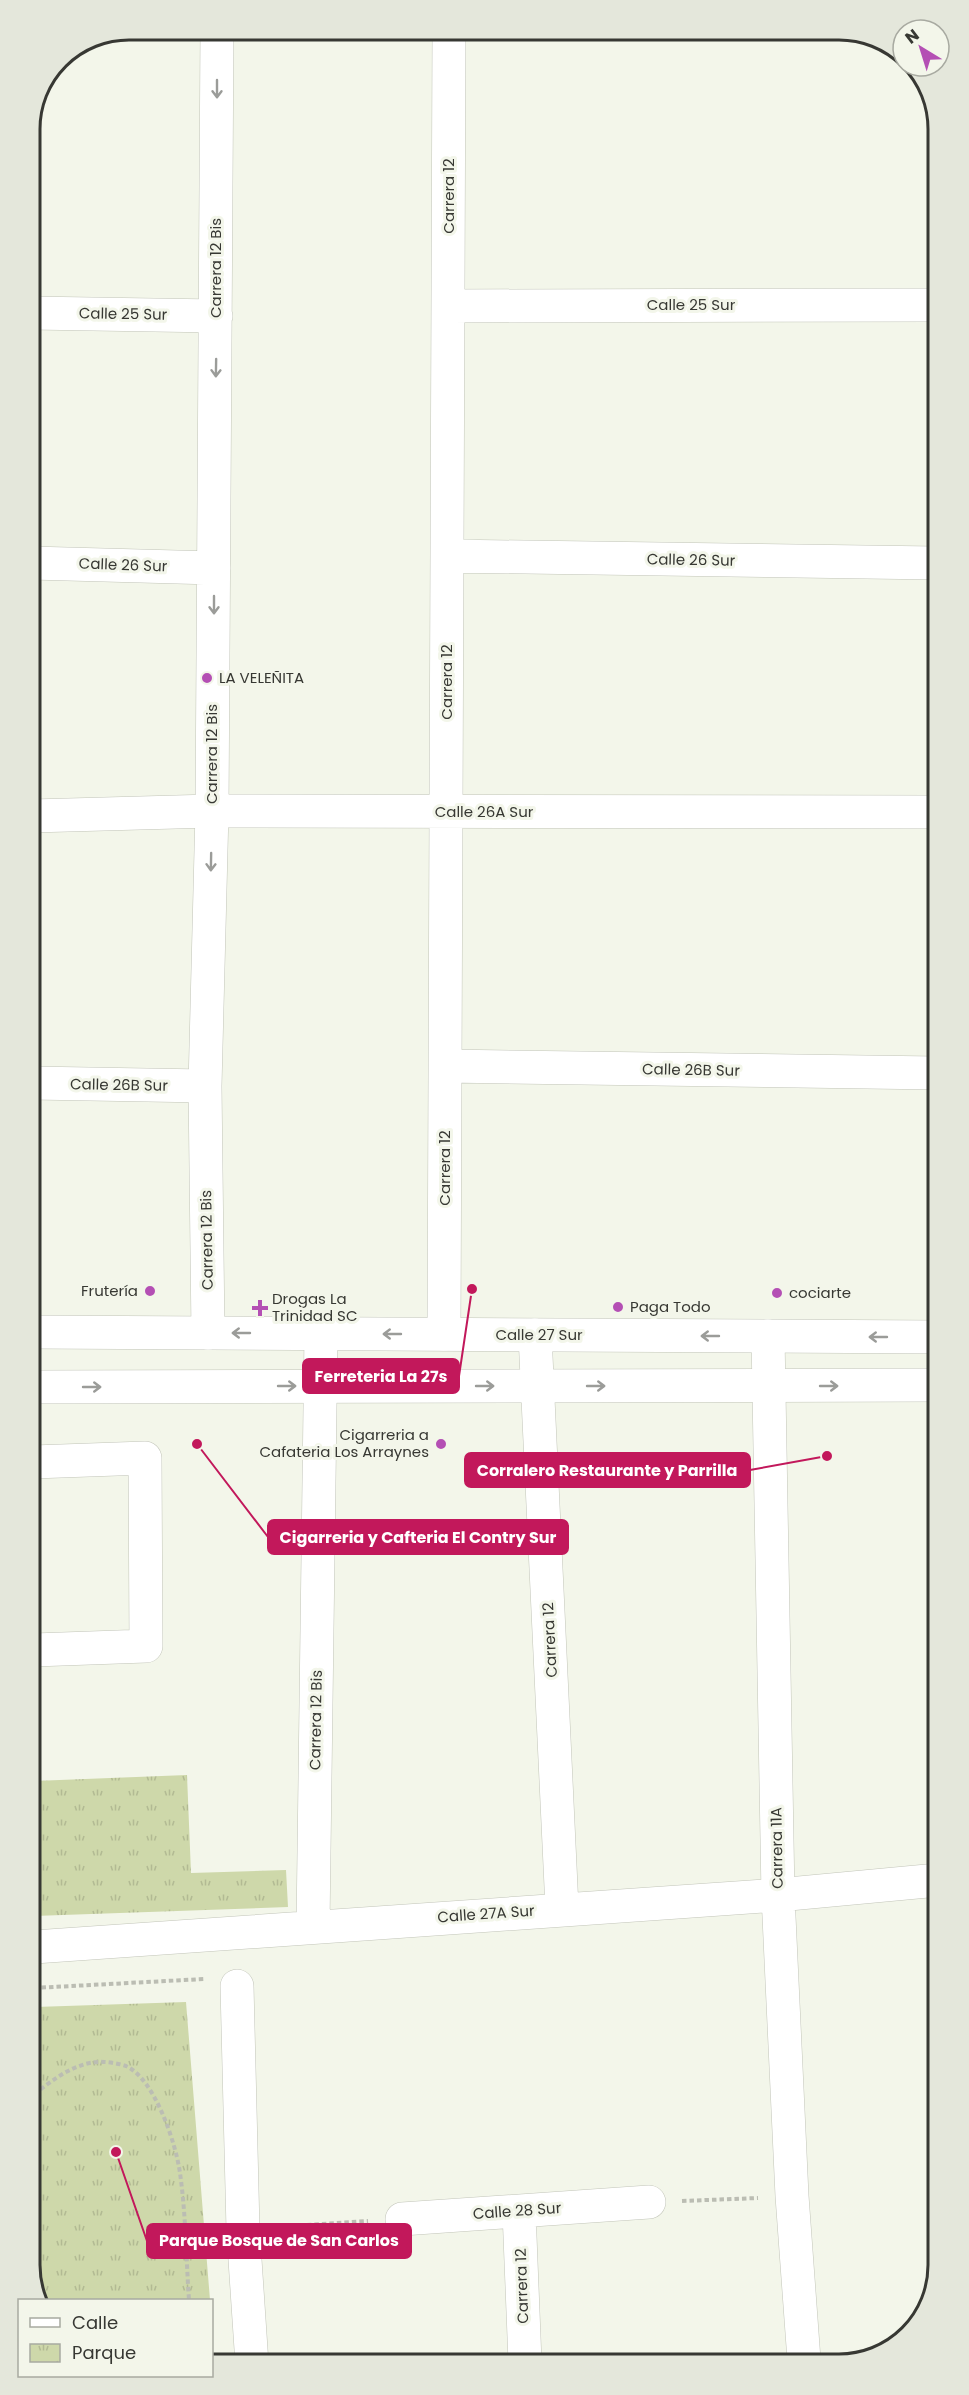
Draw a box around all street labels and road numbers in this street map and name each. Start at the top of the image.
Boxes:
street label: Carrera 12 [438,158,459,234]
street label: Carrera 12 Bis [205,218,226,318]
street label: Calle 25 Sur [647,294,736,315]
street label: Calle 25 Sur [79,302,168,325]
street label: Calle 26 Sur [647,548,736,571]
street label: Calle 26 Sur [78,552,168,577]
street label: Carrera 12 [436,644,457,720]
street label: Carrera 12 Bis [201,704,222,804]
street label: Calle 26A Sur [435,801,534,822]
street label: Calle 26B Sur [642,1058,740,1081]
street label: Calle 26B Sur [70,1073,168,1096]
street label: Carrera 12 [434,1130,455,1206]
street label: Carrera 12 Bis [195,1190,218,1290]
street label: Calle 27 Sur [495,1324,583,1345]
street label: Carrera 12 [537,1602,562,1678]
street label: Carrera 12 Bis [304,1670,327,1770]
street label: Carrera 11A [765,1807,788,1889]
street label: Calle 27A Sur [437,1900,536,1927]
street label: Calle 28 Sur [472,2197,562,2224]
street label: Carrera 12 [510,2248,533,2324]

